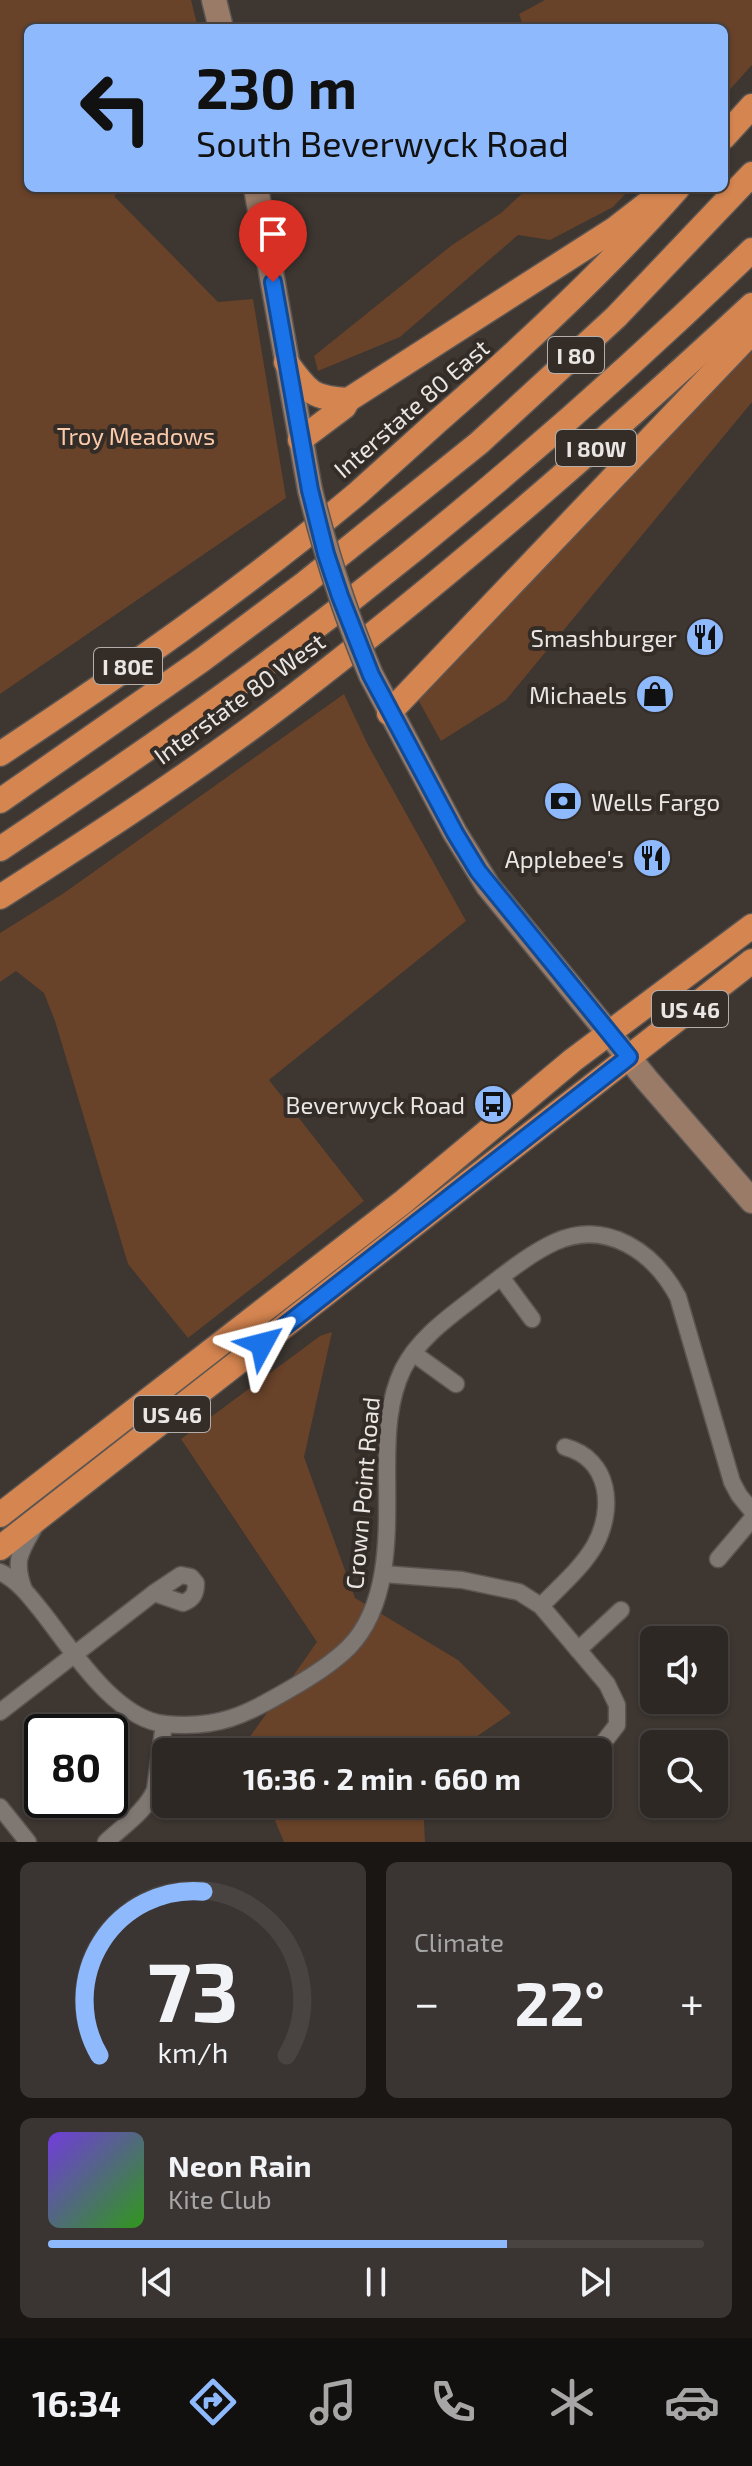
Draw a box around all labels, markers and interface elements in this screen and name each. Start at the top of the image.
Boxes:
text: 230 m [196,53,357,120]
icon: left [64,56,168,160]
text: South Beverwyck Road [196,121,569,164]
pin [239,200,307,282]
icon: arrive [251,212,295,256]
street label: Interstate 80 East [327,333,495,483]
road number: I 80 [548,337,604,373]
park label: Troy Meadows [57,421,215,450]
road number: I 80W [556,430,636,466]
restaurant icon: Smashburger [684,616,726,658]
place label: Smashburger [531,623,677,652]
street label: Interstate 80 West [148,626,330,770]
road number: I 80E [94,648,162,684]
shop icon: Michaels [634,673,676,715]
place label: Michaels [529,680,627,709]
bank icon: Wells Fargo [542,780,584,822]
place label: Wells Fargo [591,787,720,816]
restaurant icon: Applebee's [631,837,673,879]
place label: Applebee's [505,844,624,873]
road number: US 46 [652,991,728,1027]
bus stop icon: Beverwyck Road [472,1083,514,1125]
place label: Beverwyck Road [286,1090,465,1119]
position arrow [220,1302,304,1386]
road number: US 46 [134,1396,210,1432]
street label: Crown Point Road [339,1396,385,1590]
map controls [640,1626,728,1818]
button: sound [640,1626,728,1714]
speed limit sign: 80 [24,1714,128,1818]
button: search [640,1730,728,1818]
text: 16:36 · 2 min · 660 m [243,1760,521,1796]
text: Climate [414,1926,504,1957]
text: 73 [147,1939,239,2039]
text: 22° [515,1966,605,2038]
text: − [414,1975,440,2028]
text: + [680,1975,704,2028]
text: km/h [158,2034,228,2069]
text: Neon Rain [168,2147,312,2183]
text: Kite Club [168,2183,272,2214]
icon: previous [135,2260,179,2304]
icon: pause [354,2260,398,2304]
icon: next [573,2260,617,2304]
icon: directions [185,2374,241,2430]
icon: music [305,2374,361,2430]
icon: phone [425,2374,481,2430]
icon: climate [544,2374,600,2430]
icon: car [664,2374,720,2430]
text: 16:34 [32,2381,121,2424]

